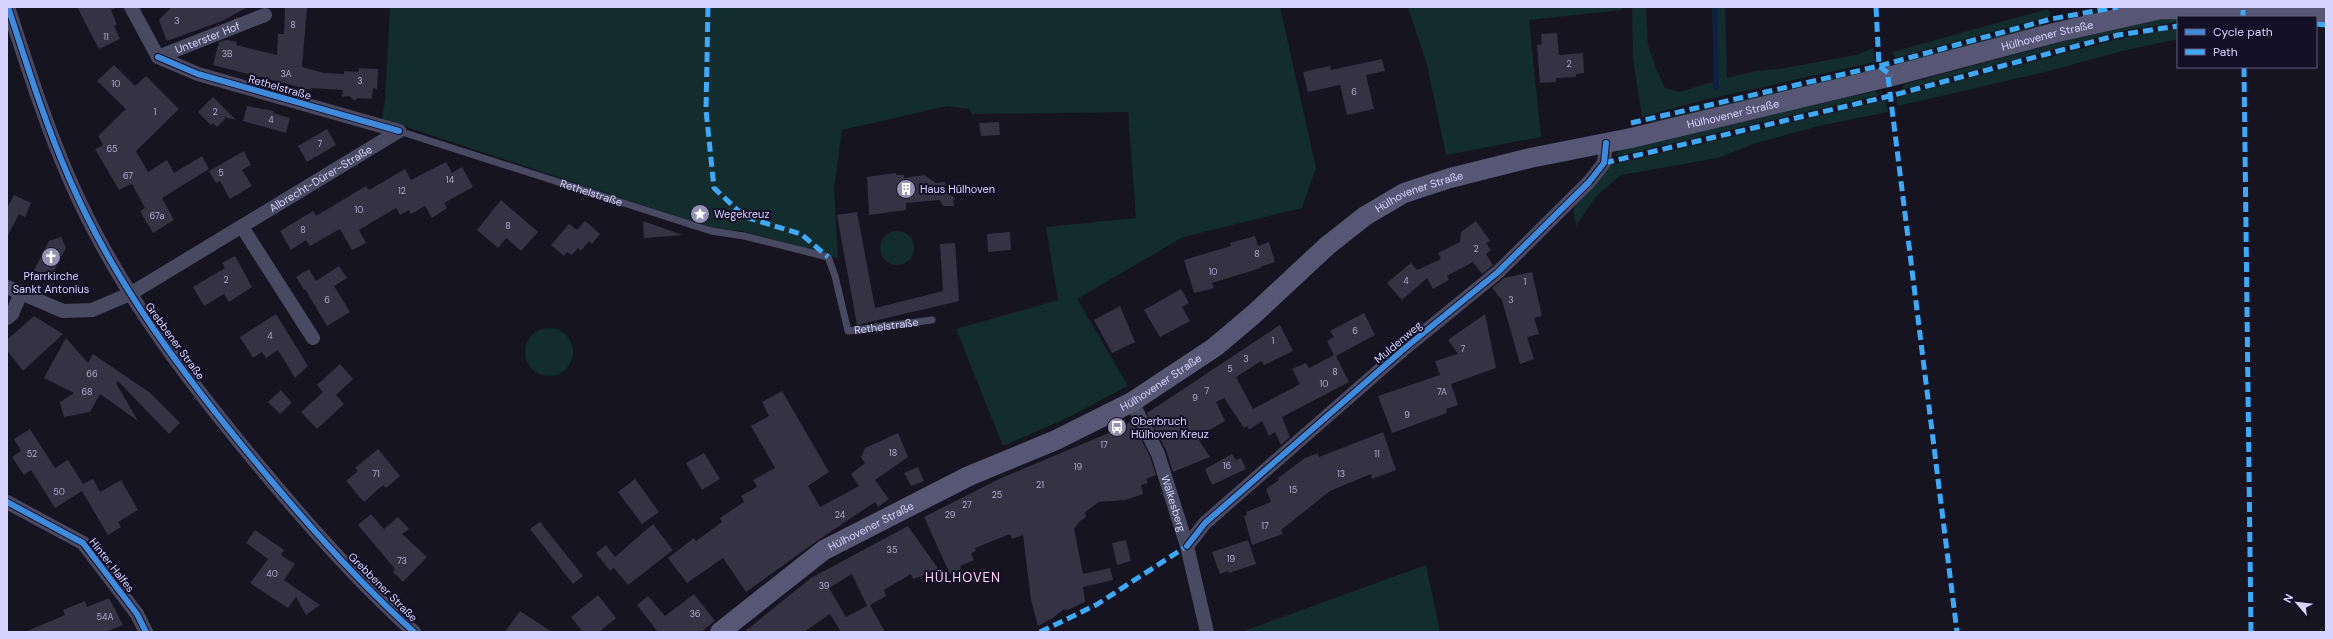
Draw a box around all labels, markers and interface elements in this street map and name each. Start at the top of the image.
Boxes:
house number: 3 [174,15,180,27]
legend [2177,16,2317,68]
street label: Hülhovener Straße [2000,17,2095,54]
street label: Unterster Hof [173,19,242,57]
house number: 8 [290,19,296,31]
text: Cycle path [2213,24,2273,40]
house number: 11 [103,31,109,43]
text: Path [2213,44,2238,60]
house number: 3B [222,48,232,60]
house number: 2 [1566,58,1572,70]
house number: 3A [281,68,291,80]
street label: Rethelstraße [247,71,313,103]
house number: 3 [357,75,363,87]
house number: 10 [112,78,120,90]
house number: 6 [1351,86,1357,98]
street label: Hülhovener Straße [1685,96,1780,132]
house number: 1 [154,106,157,118]
house number: 2 [212,106,218,118]
house number: 4 [268,114,274,126]
house number: 7 [318,138,323,150]
street label: Albrecht-Dürer-Straße [267,142,375,215]
house number: 65 [107,143,117,155]
house number: 5 [218,167,224,179]
street label: Hülhovener Straße [1372,168,1465,216]
house number: 67 [123,170,133,182]
house number: 14 [446,174,455,186]
street label: Rethelstraße [558,176,624,209]
building icon: Haus Hülhoven [895,178,917,200]
place label: Haus Hülhoven [920,182,995,196]
house number: 12 [398,185,406,197]
place icon: Wegekreuz [689,203,711,225]
house number: 10 [355,204,363,216]
place label: Wegekreuz [714,207,769,221]
house number: 67a [150,210,165,222]
house number: 8 [505,220,511,232]
house number: 8 [300,224,306,236]
house number: 2 [1473,243,1479,255]
church icon: Pfarrkirche Sankt Antonius [40,246,62,268]
house number: 8 [1254,248,1260,260]
house number: 10 [1209,266,1217,278]
place label: Pfarrkirche Sankt Antonius [13,269,89,296]
house number: 2 [223,274,229,286]
house number: 4 [1403,275,1409,287]
house number: 1 [1524,276,1527,288]
house number: 6 [324,294,330,306]
house number: 3 [1508,294,1514,306]
street label: Grebbener Straße [142,300,208,382]
street label: Rethelstraße [853,315,919,337]
street label: Muldenweg [1371,318,1425,366]
house number: 6 [1352,325,1358,337]
house number: 4 [267,330,273,342]
house number: 1 [1272,335,1275,347]
house number: 7 [1461,343,1466,355]
street label: Hülhovener Straße [1118,351,1204,414]
house number: 3 [1243,353,1249,365]
house number: 5 [1227,363,1233,375]
house number: 8 [1332,366,1338,378]
house number: 66 [86,368,98,380]
house number: 10 [1320,378,1328,390]
house number: 7 [1205,385,1210,397]
house number: 68 [81,386,93,398]
house number: 7A [1437,386,1447,398]
house number: 9 [1192,392,1198,404]
house number: 9 [1404,409,1410,421]
place label: Oberbruch Hülhoven Kreuz [1131,414,1209,441]
bus stop icon: Oberbruch Hülhoven Kreuz [1106,416,1128,438]
house number: 17 [1100,439,1108,451]
house number: 18 [889,447,897,459]
house number: 52 [27,448,37,460]
house number: 11 [1374,448,1380,460]
house number: 16 [1223,460,1232,472]
house number: 19 [1074,461,1083,473]
house number: 71 [372,468,380,480]
house number: 13 [1337,468,1345,480]
street label: Wälkesberg [1158,473,1189,534]
house number: 21 [1036,479,1044,491]
house number: 15 [1289,484,1297,496]
house number: 50 [53,486,65,498]
house number: 25 [992,489,1002,501]
street label: Hülhovener Straße [826,498,916,554]
house number: 27 [962,499,972,511]
house number: 24 [835,509,846,521]
house number: 29 [945,509,956,521]
house number: 17 [1261,520,1269,532]
street label: Hinter Halfes [86,535,138,595]
house number: 35 [887,544,897,556]
street label: Grebbener Straße [345,549,421,625]
house number: 19 [1227,553,1236,565]
house number: 73 [397,555,407,567]
house number: 40 [266,568,278,580]
district label: HÜLHOVEN [925,569,1001,586]
house number: 39 [819,580,830,592]
north arrow [2277,583,2317,623]
text: N [2280,591,2296,605]
house number: 36 [690,608,701,620]
house number: 54A [97,611,113,623]

